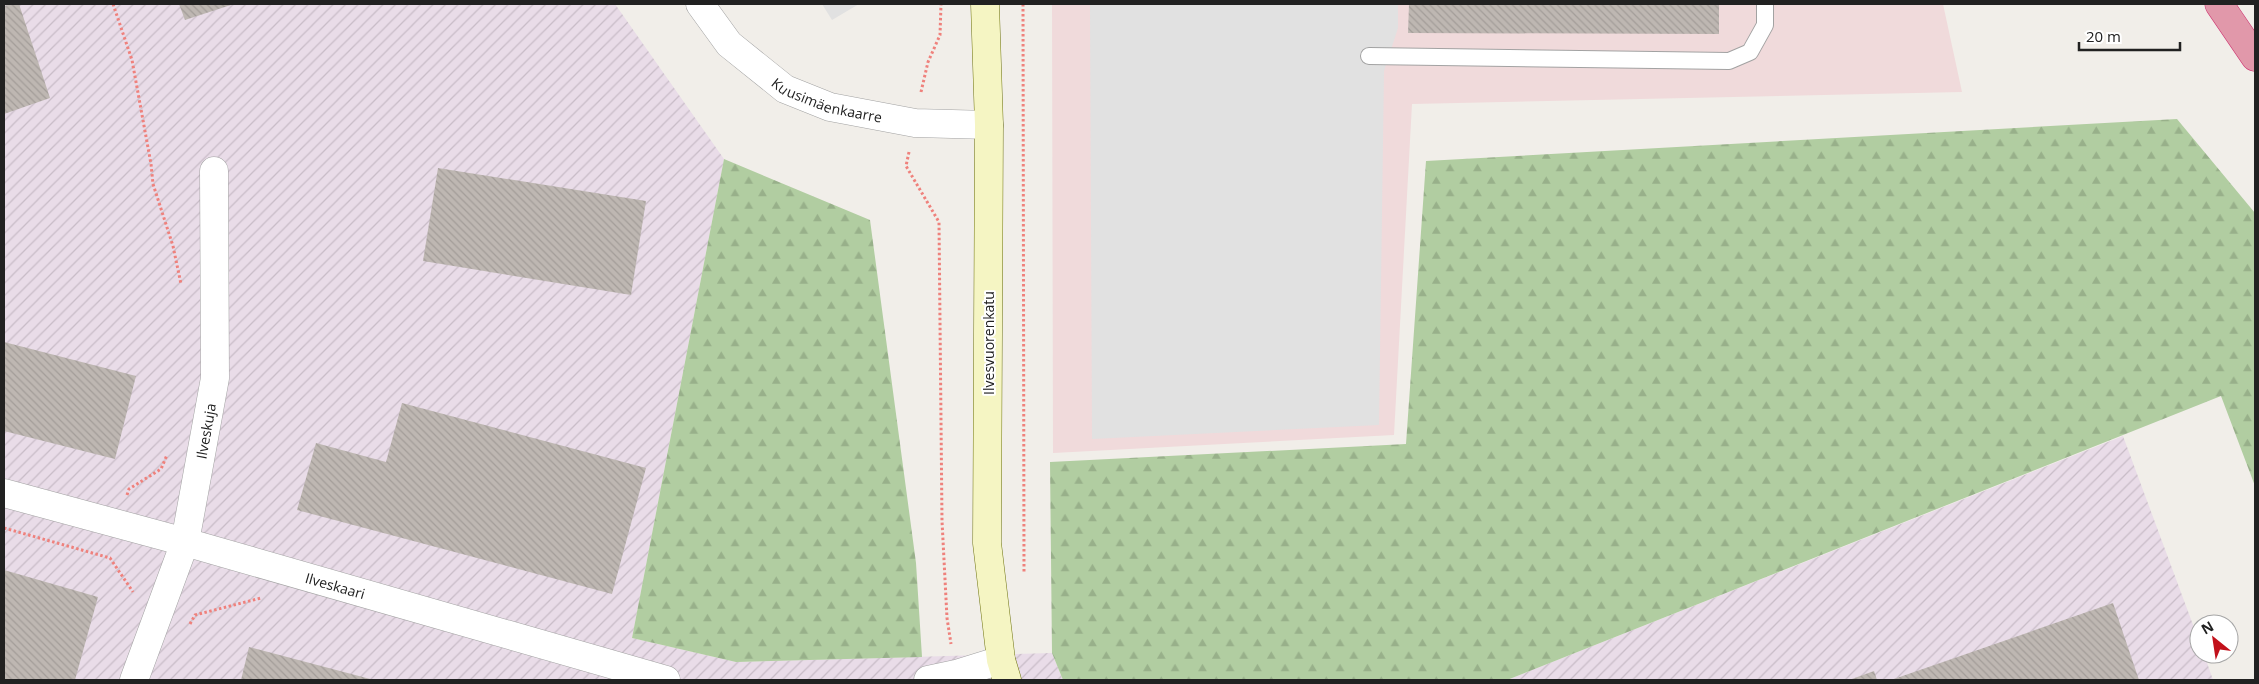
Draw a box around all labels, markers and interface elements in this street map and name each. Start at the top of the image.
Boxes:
scale bar [2079,20,2180,52]
text: 20 m [2086,26,2121,46]
street label: Kuusimäenkaarre [768,73,884,126]
street label: Ilvesvuorenkatu [979,291,998,395]
street label: Ilveskuja [191,402,220,460]
street label: Ilveskaari [303,568,367,603]
north arrow [2189,614,2239,664]
text: N [2198,616,2217,638]

